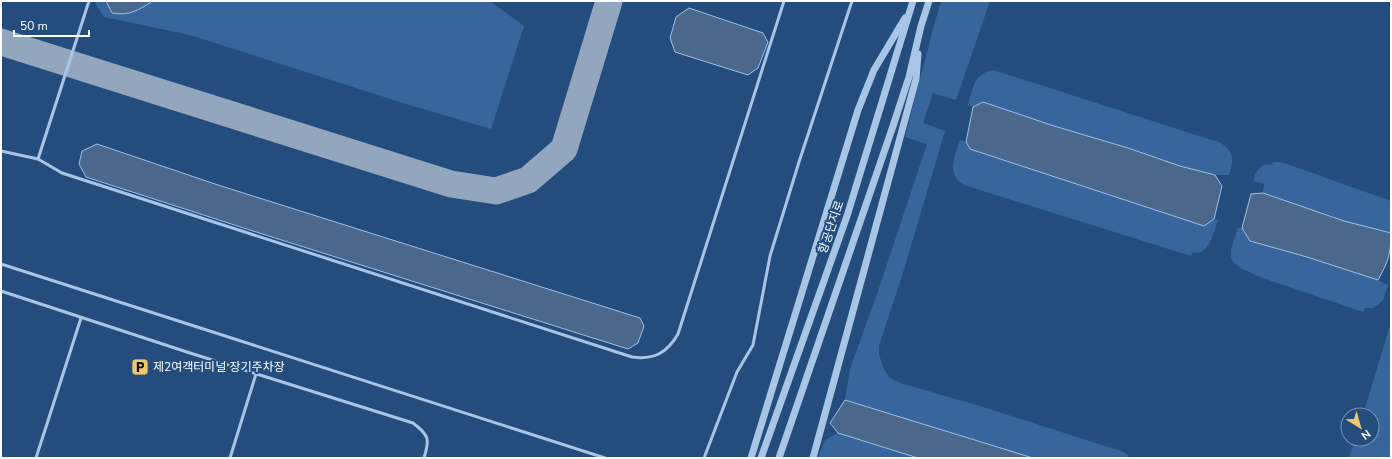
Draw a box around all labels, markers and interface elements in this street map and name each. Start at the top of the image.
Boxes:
scale bar [14,12,89,38]
text: 50 m [20,18,48,34]
street label: 항공단지로 [814,198,848,256]
parking icon: 제2여객터미널 장기주차장 [130,357,150,377]
place label: 제2여객터미널 장기주차장 [153,359,285,375]
north arrow [1340,407,1380,447]
text: N [1358,426,1374,443]

